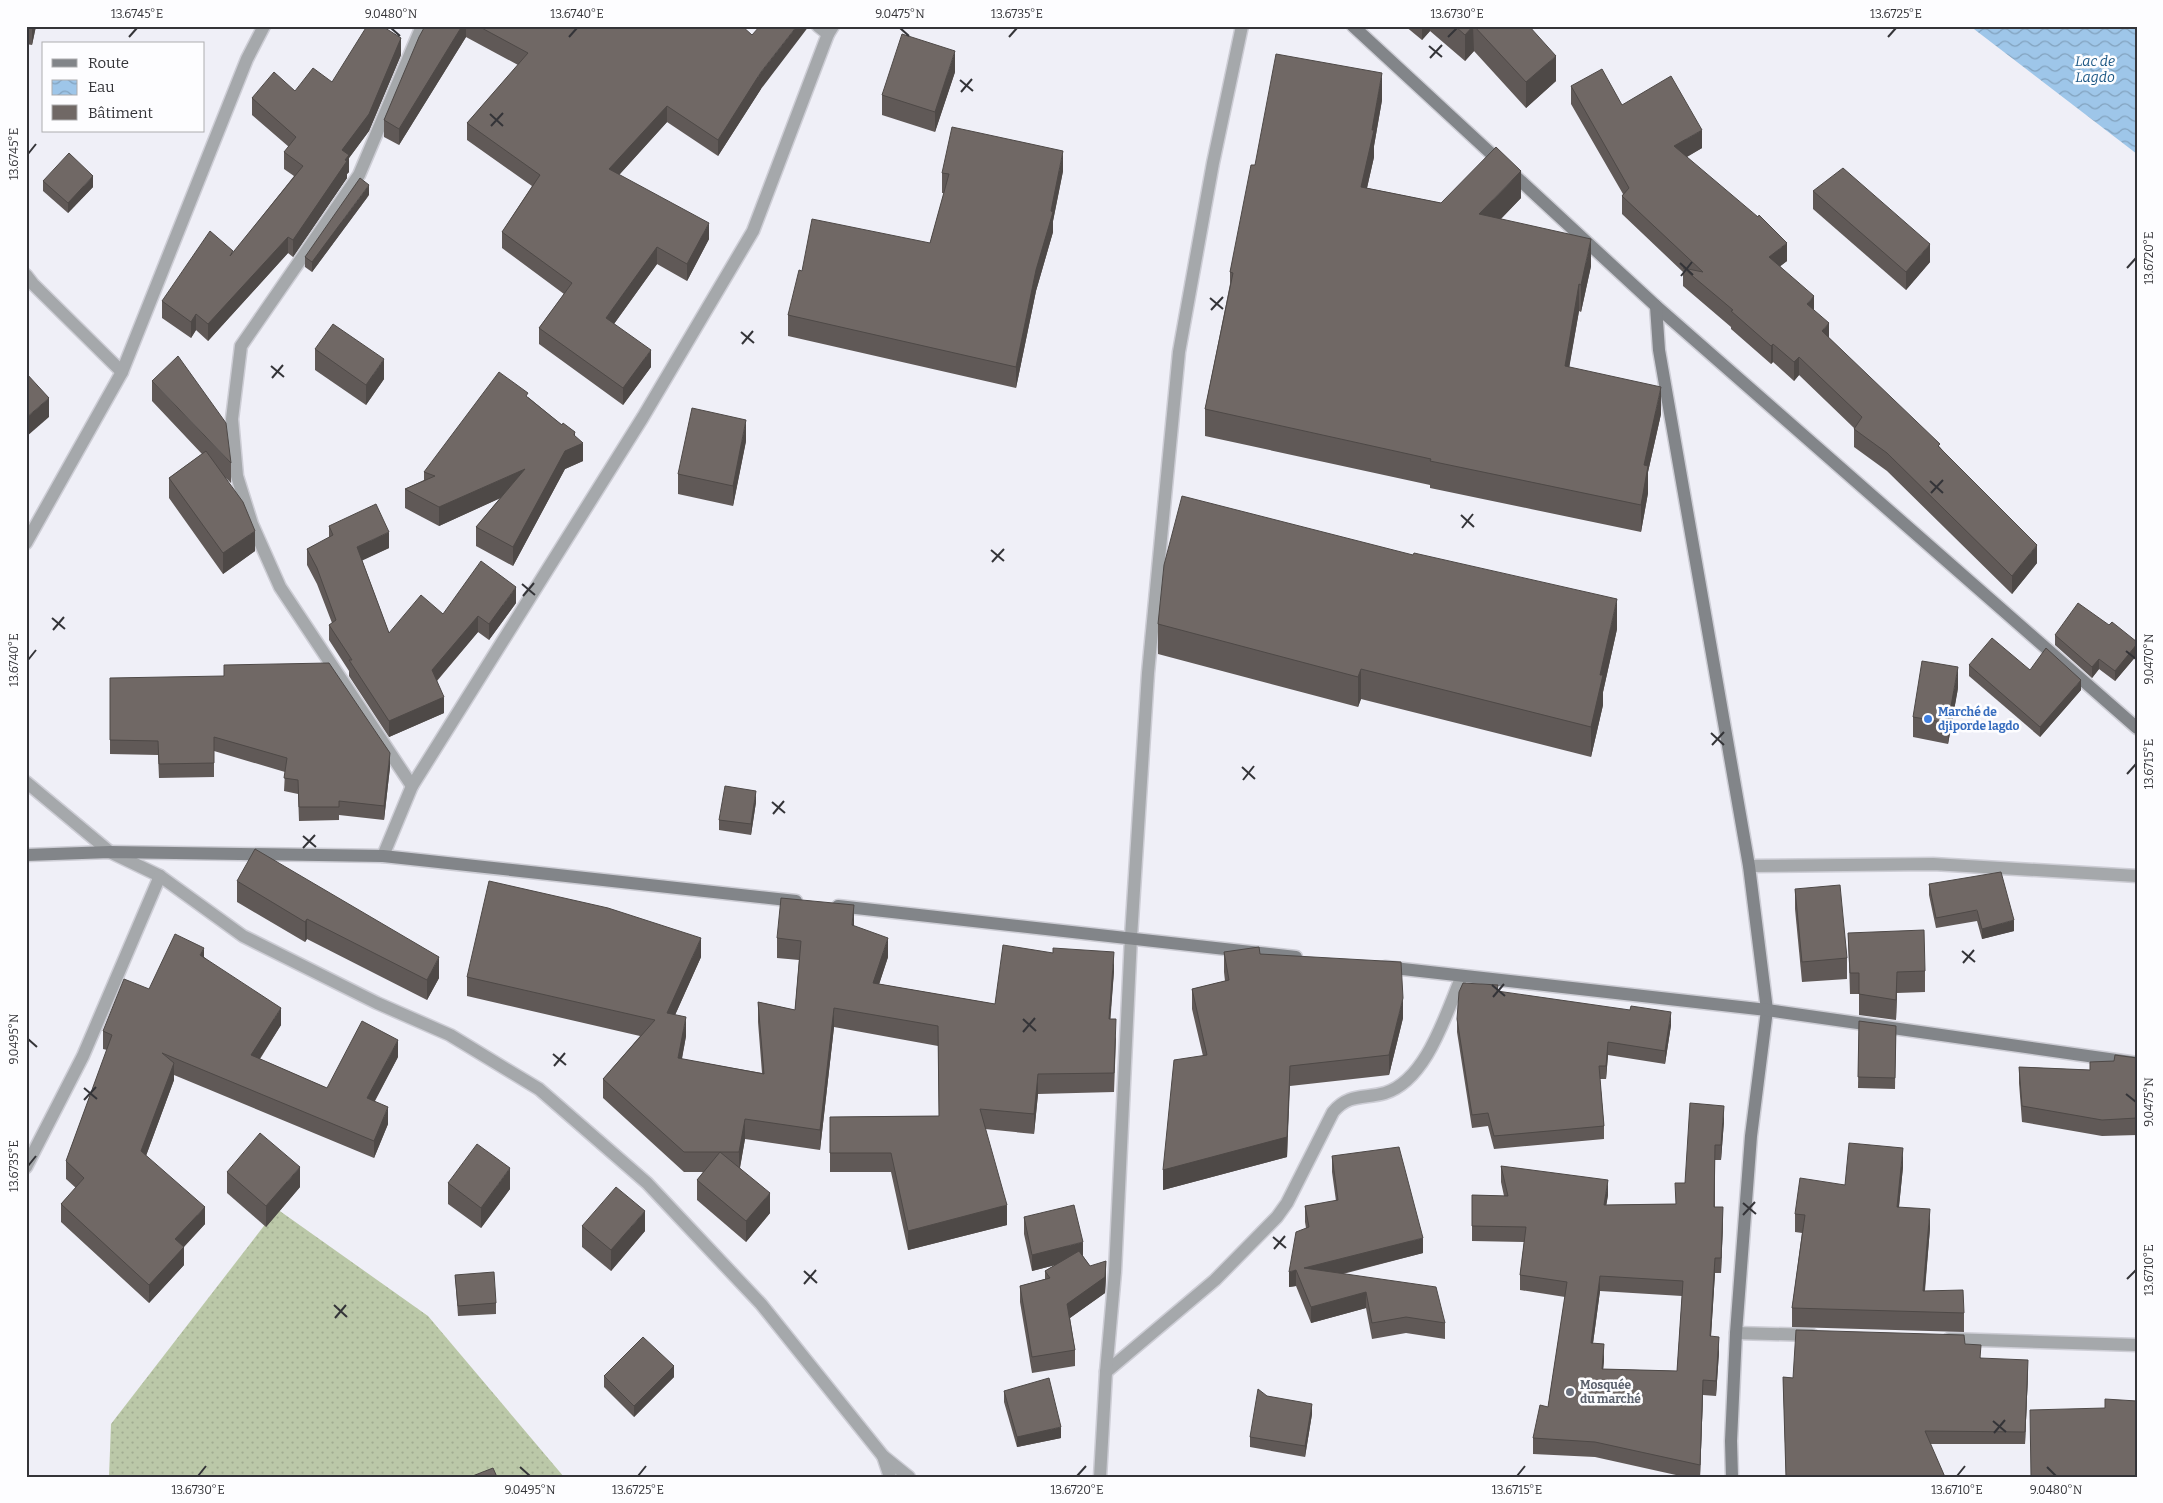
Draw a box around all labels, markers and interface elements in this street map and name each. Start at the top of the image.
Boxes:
text: 13.6745°E [111,7,163,21]
text: 9.0480°N [365,7,418,21]
text: 13.6740°E [550,7,604,21]
text: 9.0475°N [875,7,925,21]
text: 13.6735°E [991,7,1043,21]
text: 13.6730°E [1430,7,1484,21]
text: 13.6725°E [1870,7,1922,21]
legend [42,42,205,132]
water label: Lac de Lagdo [2075,53,2115,86]
text: Route [88,54,129,72]
text: Eau [88,78,115,96]
text: Bâtiment [88,104,153,122]
text: 13.6745°E [7,128,21,180]
text: 13.6720°E [2142,231,2156,285]
text: 13.6740°E [7,633,21,687]
text: 9.0470°N [2142,633,2156,684]
place label: Marché de djiporde lagdo [1938,705,2020,734]
marker: Marché de djiporde lagdo [1922,713,1934,725]
text: 13.6715°E [2142,739,2156,789]
text: 9.0495°N [7,1013,21,1065]
text: 9.0475°N [2142,1077,2156,1127]
text: 13.6735°E [7,1140,21,1192]
text: 13.6710°E [2142,1244,2156,1296]
place label: Mosquée du marché [1580,1378,1641,1406]
marker: Mosquée du marché [1564,1386,1576,1398]
text: 13.6730°E [171,1483,225,1497]
text: 9.0495°N [504,1483,556,1497]
text: 13.6725°E [612,1483,664,1497]
text: 13.6720°E [1050,1483,1104,1497]
text: 13.6715°E [1492,1483,1542,1497]
text: 13.6710°E [1931,1483,1983,1497]
text: 9.0480°N [2030,1483,2083,1497]

